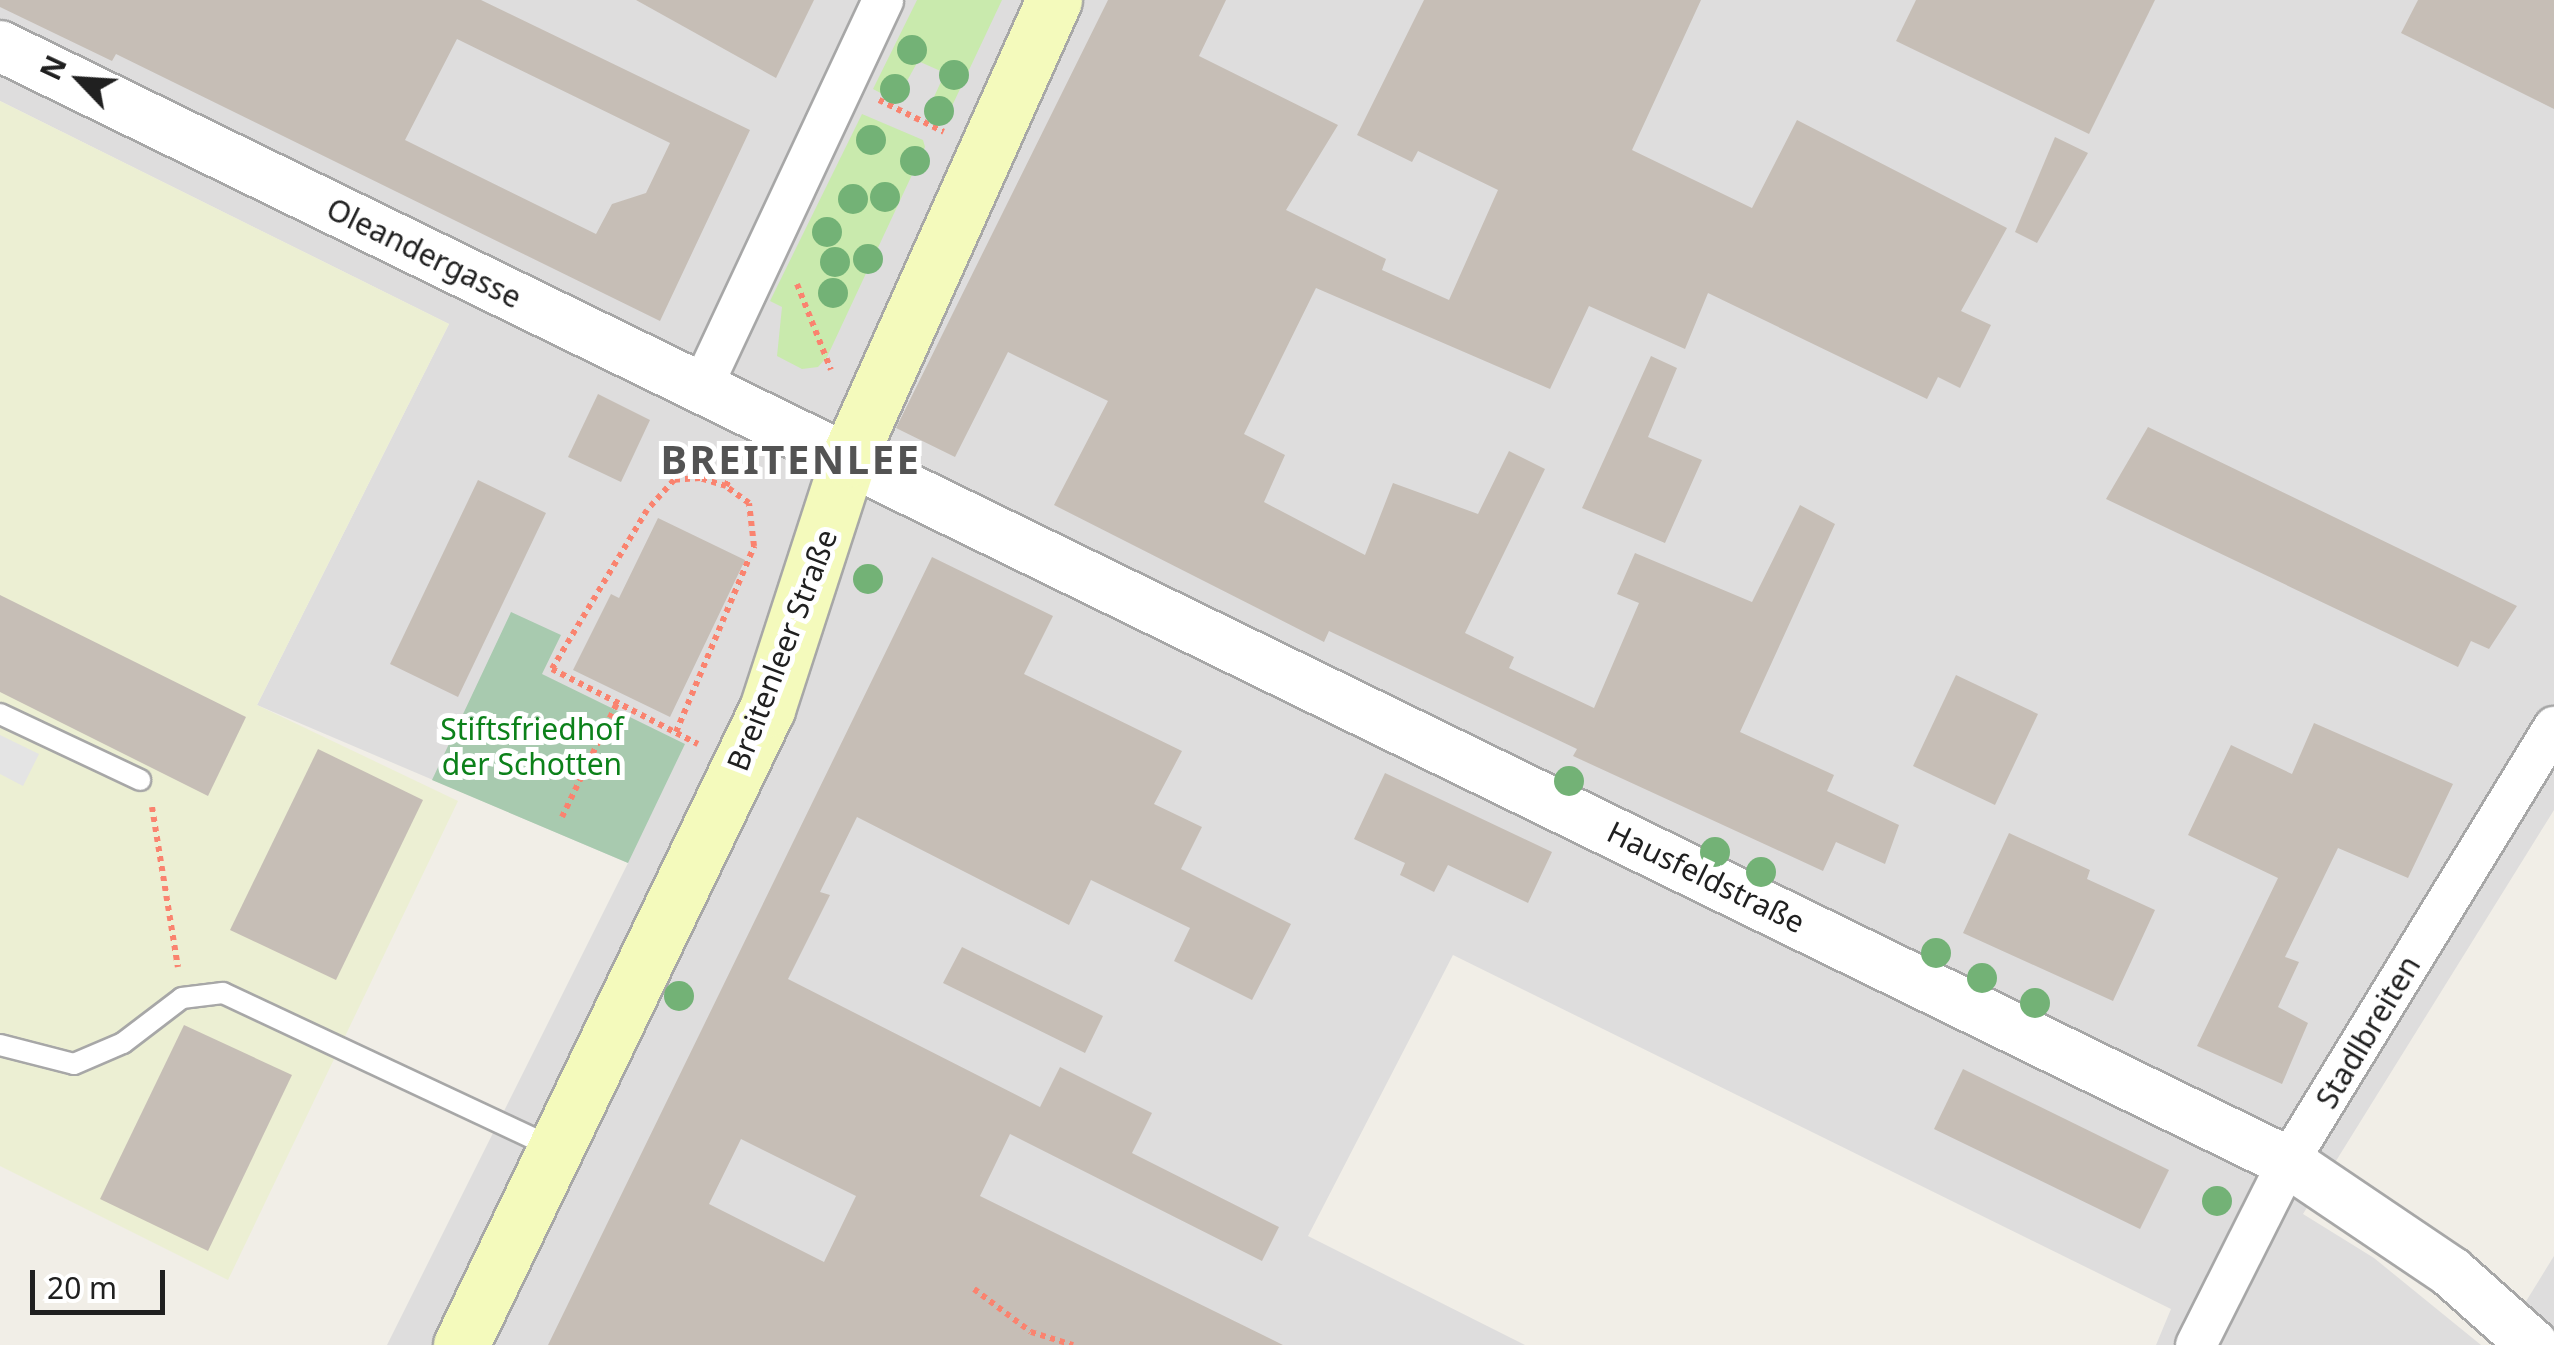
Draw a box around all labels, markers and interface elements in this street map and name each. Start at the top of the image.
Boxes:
north arrow [30,30,130,130]
text: N [31,49,75,86]
street label: Oleandergasse [321,190,527,316]
district label: BREITENLEE [661,435,921,483]
street label: Breitenleer Straße [719,524,845,776]
park label: Stiftsfriedhof der Schotten [440,711,624,782]
street label: Hausfeldstraße [1601,814,1811,940]
street label: Stadlbreiten [2308,949,2428,1115]
scale bar [35,1250,170,1312]
text: 20 m [47,1267,117,1308]

